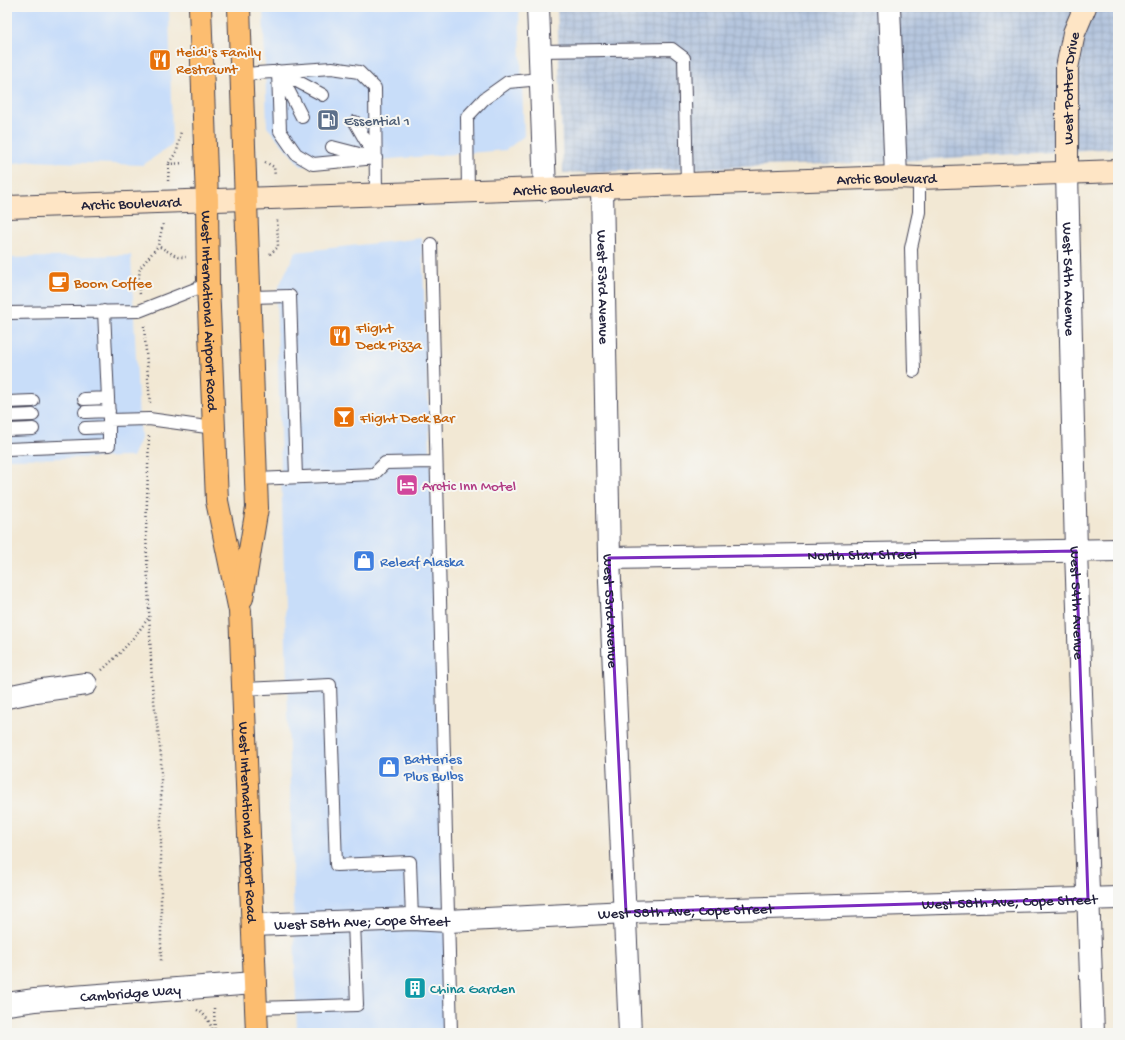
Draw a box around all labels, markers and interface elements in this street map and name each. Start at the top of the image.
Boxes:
street label: West Potter Drive [1060,30,1085,145]
place label: Heidi's Family Restraunt [176,44,262,79]
restaurant icon: Heidi's Family Restraunt [147,47,173,73]
fuel station icon: Essential 1 [315,107,341,133]
place label: Essential 1 [344,113,410,131]
street label: Arctic Boulevard [836,170,938,190]
street label: Arctic Boulevard [512,180,614,201]
street label: Arctic Boulevard [81,194,182,215]
street label: West International Airport Road [196,210,220,413]
street label: West 54th Avenue [1057,222,1078,336]
street label: West 53rd Avenue [592,230,612,345]
cafe icon: Boom Coffee [46,269,72,295]
place label: Boom Coffee [73,275,152,293]
place label: Flight Deck Pizza [355,320,423,355]
restaurant icon: Flight Deck Pizza [327,323,353,349]
bar icon: Flight Deck Bar [331,404,357,430]
place label: Flight Deck Bar [359,410,456,428]
hotel icon: Arctic Inn Motel [394,472,420,498]
place label: Arctic Inn Motel [422,478,516,496]
street label: North Star Street [807,546,921,566]
street label: West 54th Avenue [1065,546,1087,660]
shop icon: Releaf Alaska [351,548,377,574]
street label: West 53rd Avenue [598,553,621,669]
place label: Releaf Alaska [380,554,465,572]
street label: West International Airport Road [233,721,260,924]
place label: Batteries Plus Bulbs [403,751,464,786]
shop icon: Batteries Plus Bulbs [376,754,402,780]
street label: West 58th Ave; Cope Street [921,892,1099,915]
street label: West 58th Ave; Cope Street [597,901,776,924]
street label: West 58th Ave; Cope Street [274,912,452,935]
building icon: China Garden [402,975,428,1001]
place label: China Garden [430,981,515,999]
street label: Cambridge Way [80,982,182,1007]

